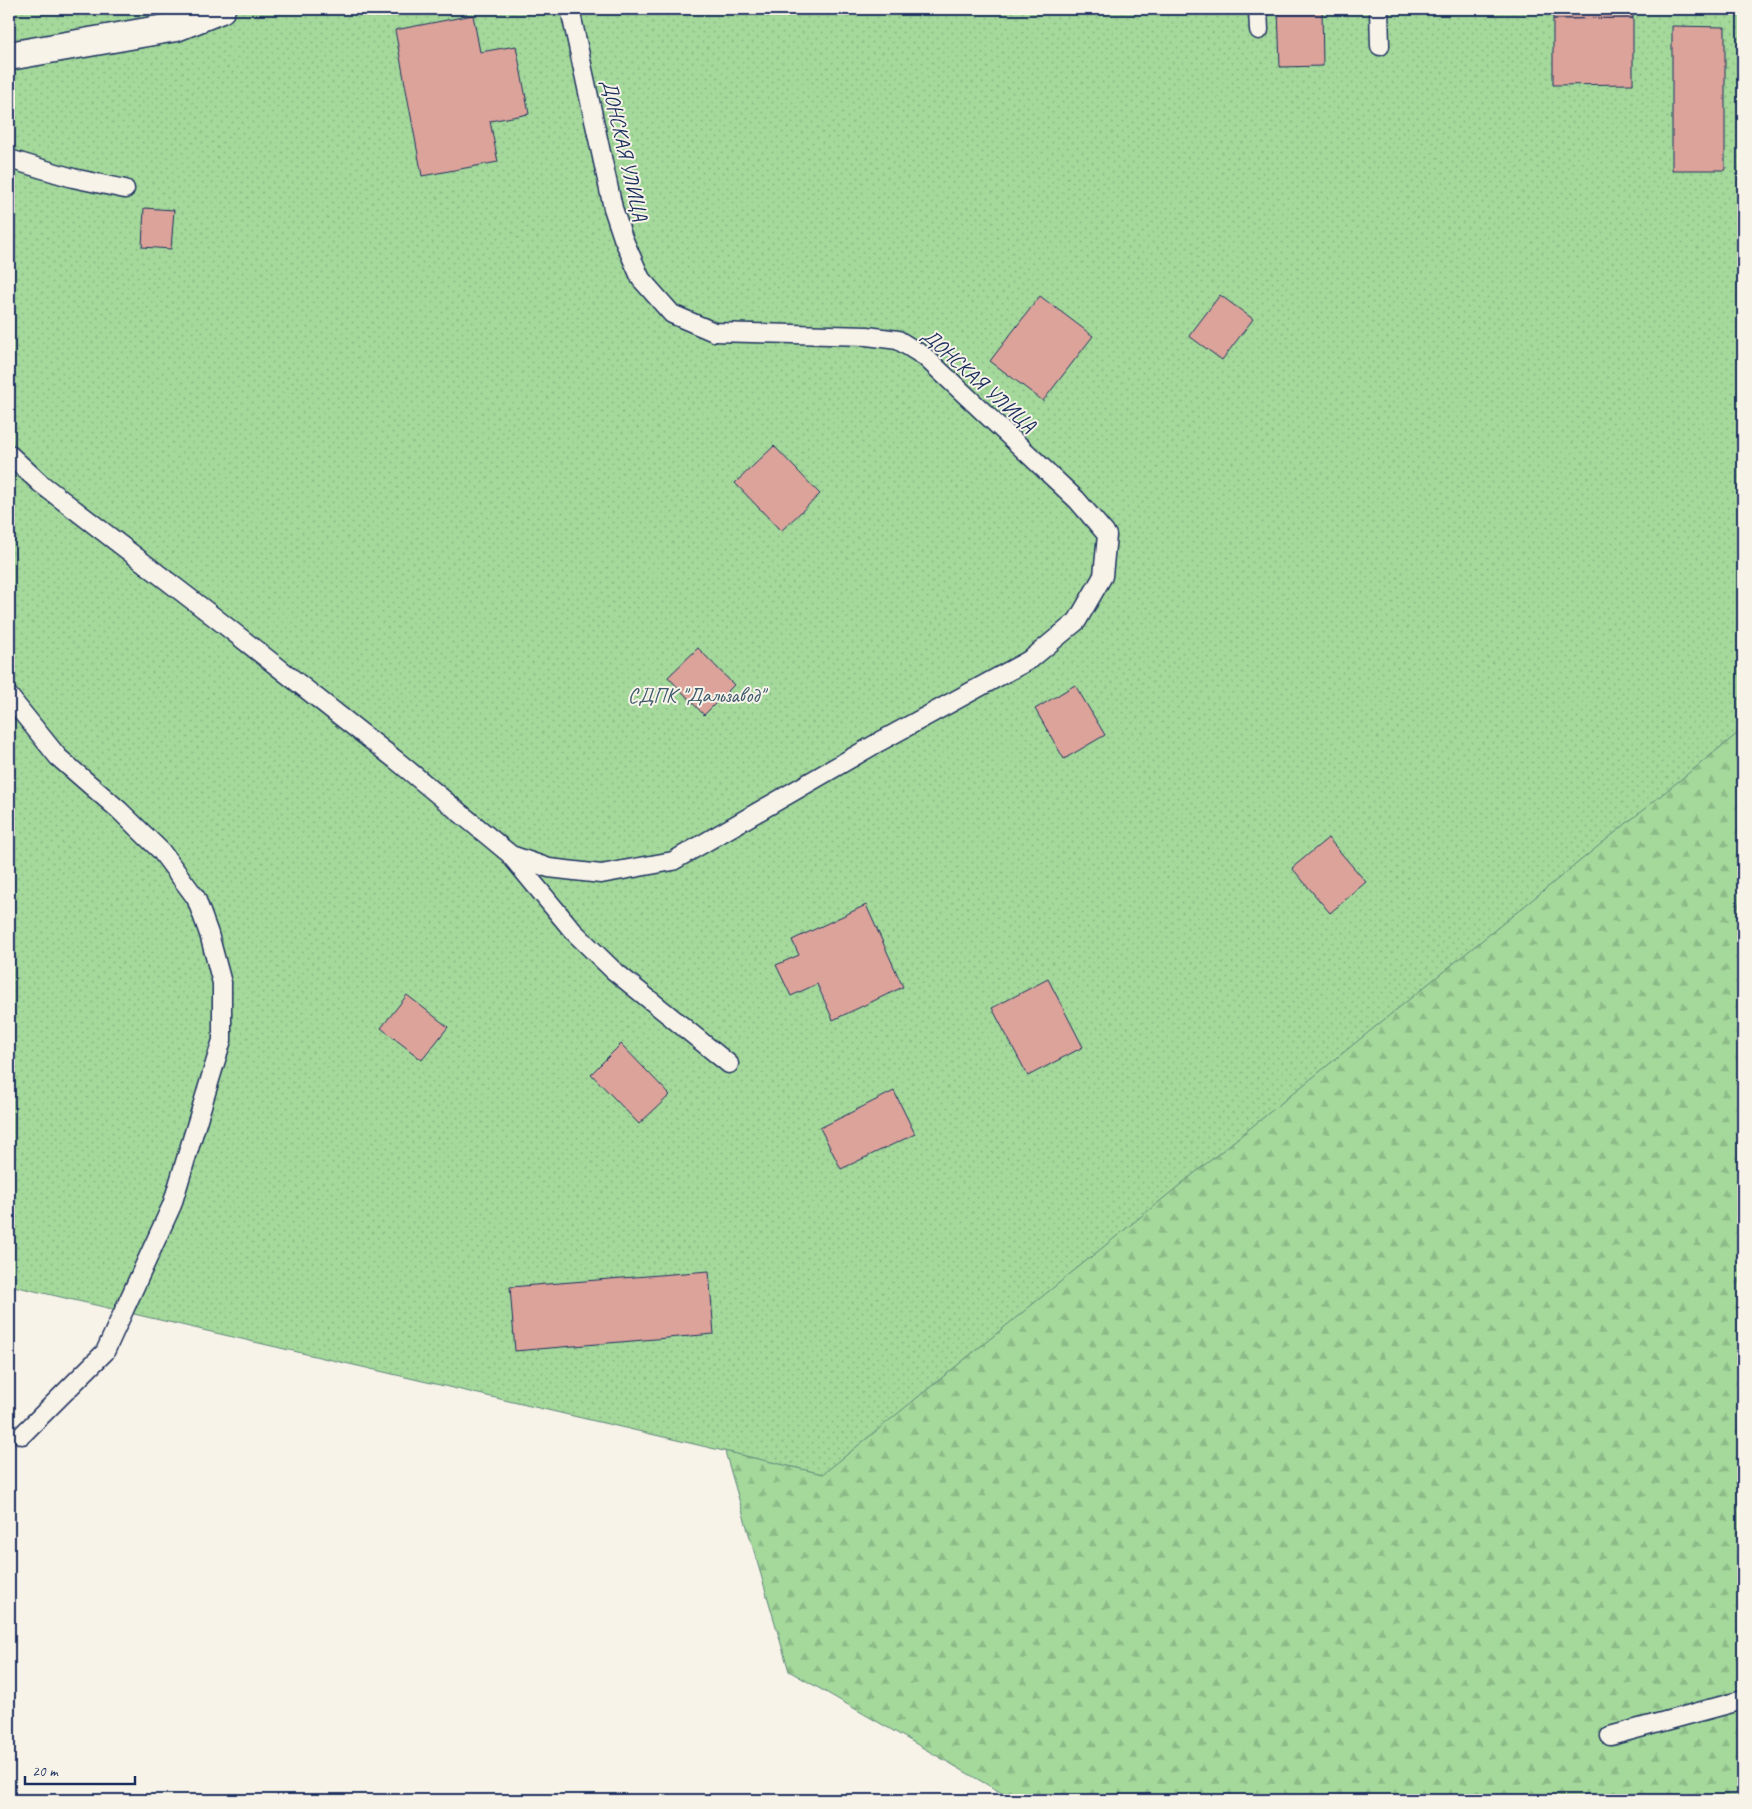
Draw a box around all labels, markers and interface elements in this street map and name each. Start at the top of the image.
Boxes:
street label: ДОНСКАЯ УЛИЦА [596,77,654,224]
street label: ДОНСКАЯ УЛИЦА [917,322,1042,438]
park label: СДПК "Дальзавод" [628,682,768,708]
scale bar [25,1754,135,1786]
text: 20 m [32,1762,59,1781]

